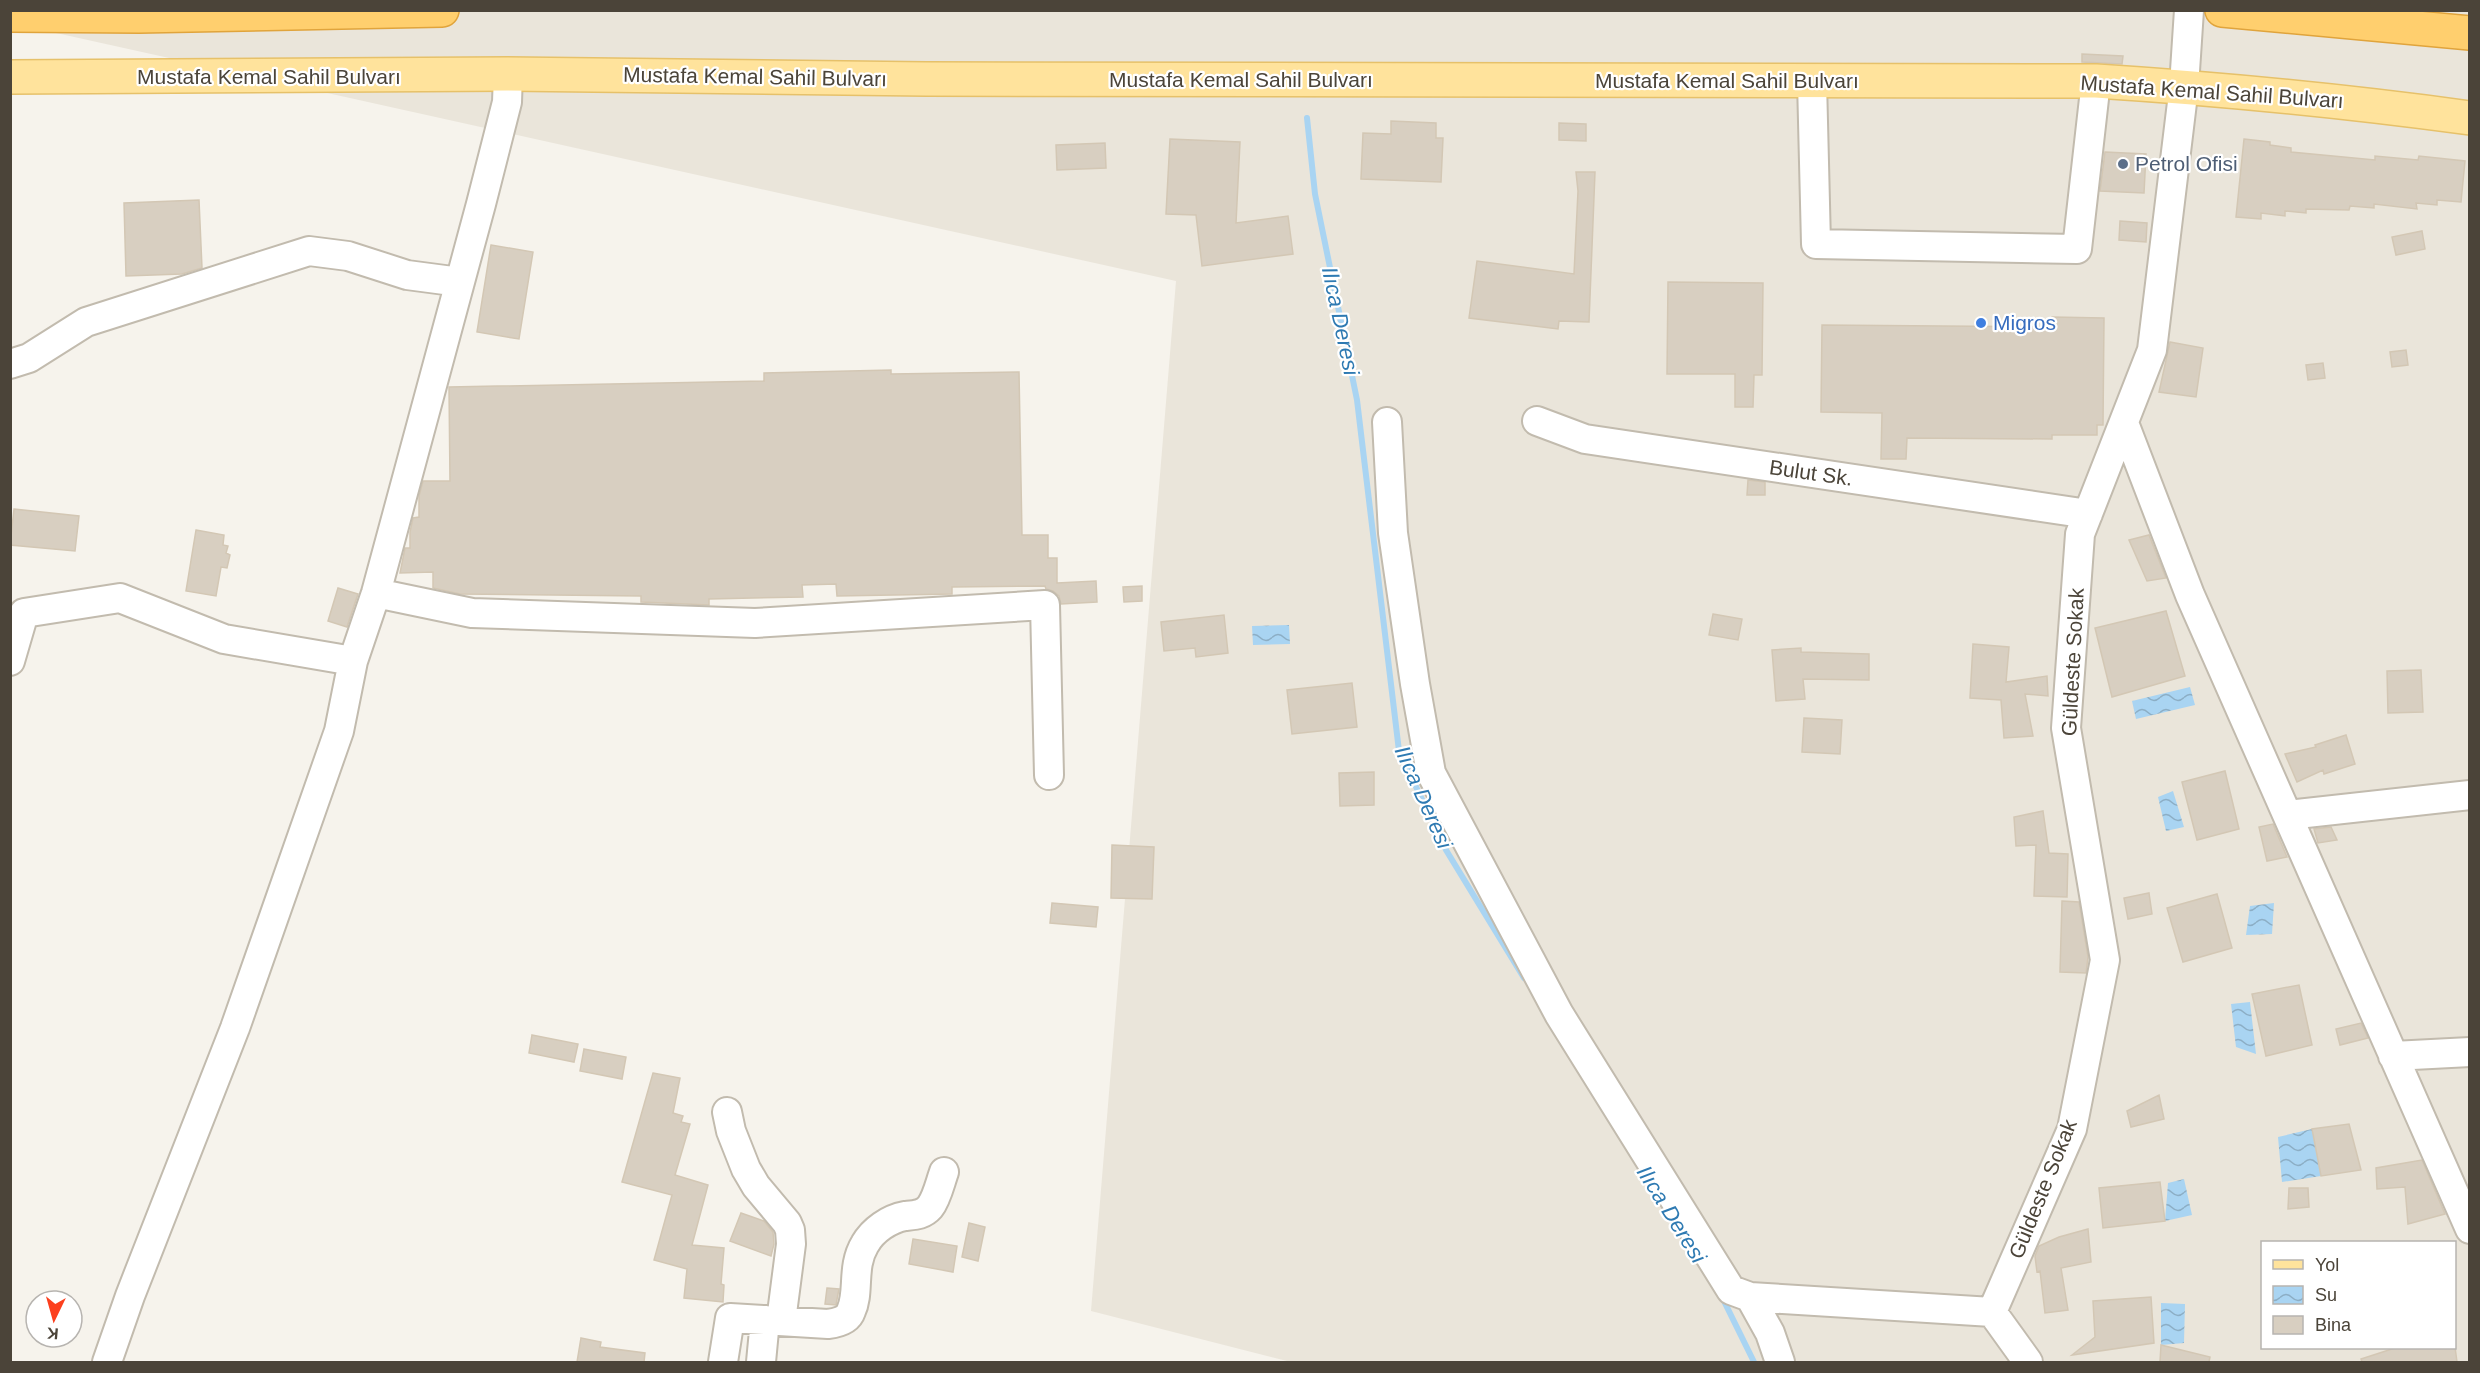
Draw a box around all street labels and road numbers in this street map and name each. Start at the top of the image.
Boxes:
street label: Mustafa Kemal Sahil Bulvarı [623,63,887,90]
street label: Mustafa Kemal Sahil Bulvarı [137,65,401,88]
street label: Mustafa Kemal Sahil Bulvarı [1109,68,1373,91]
street label: Mustafa Kemal Sahil Bulvarı [1595,69,1859,92]
street label: Mustafa Kemal Sahil Bulvarı [2080,71,2344,112]
street label: Bulut Sk. [1768,455,1854,490]
street label: Güldeste Sokak [2057,587,2088,737]
street label: Güldeste Sokak [2004,1115,2081,1262]

